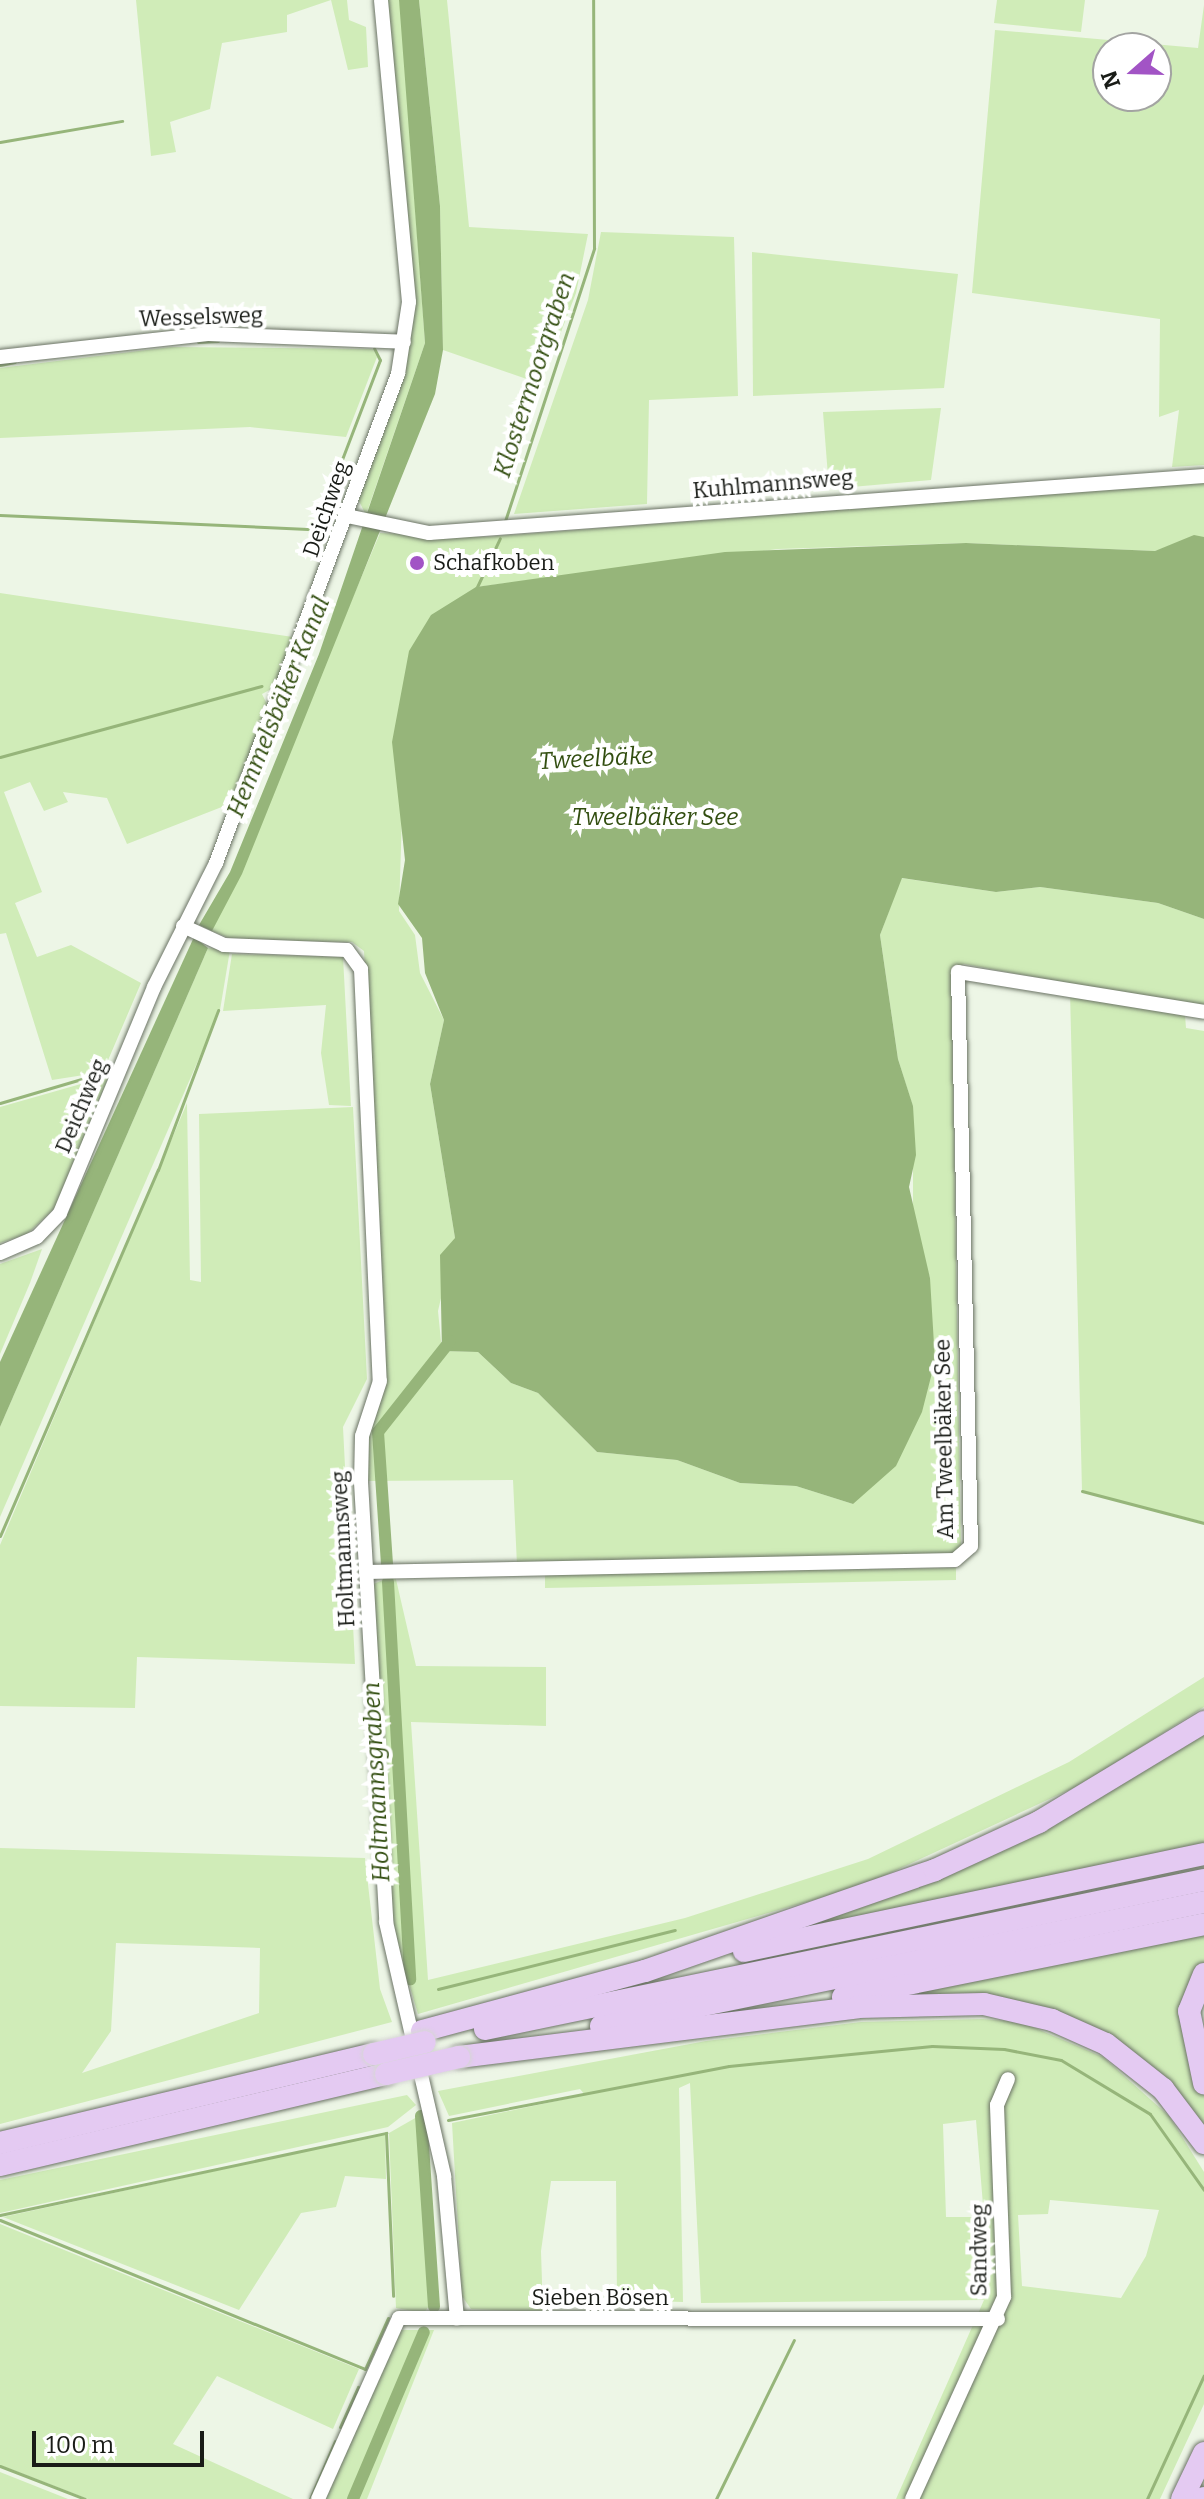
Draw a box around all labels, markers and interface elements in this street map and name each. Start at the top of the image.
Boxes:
north arrow [1092,32,1172,112]
text: N [1095,67,1126,92]
water label: Klostermoorgraben [488,269,582,481]
street label: Wesselsweg [139,302,263,332]
street label: Deichweg [297,458,355,560]
street label: Kuhlmannsweg [692,464,854,504]
place label: Schafkoben [433,550,554,576]
marker: Schafkoben [408,554,426,572]
water label: Hemmelsbäker Kanal [222,592,336,822]
water label: Tweelbäke [538,742,654,776]
water label: Tweelbäker See [572,804,738,832]
street label: Deichweg [49,1055,113,1157]
street label: Am Tweelbäker See [929,1339,959,1539]
street label: Holtmannsweg [326,1470,360,1628]
water label: Holtmannsgraben [357,1681,397,1883]
street label: Sandweg [966,2204,992,2296]
street label: Sieben Bösen [531,2285,669,2311]
scale bar [36,2415,208,2465]
text: 100 m [46,2431,114,2459]

